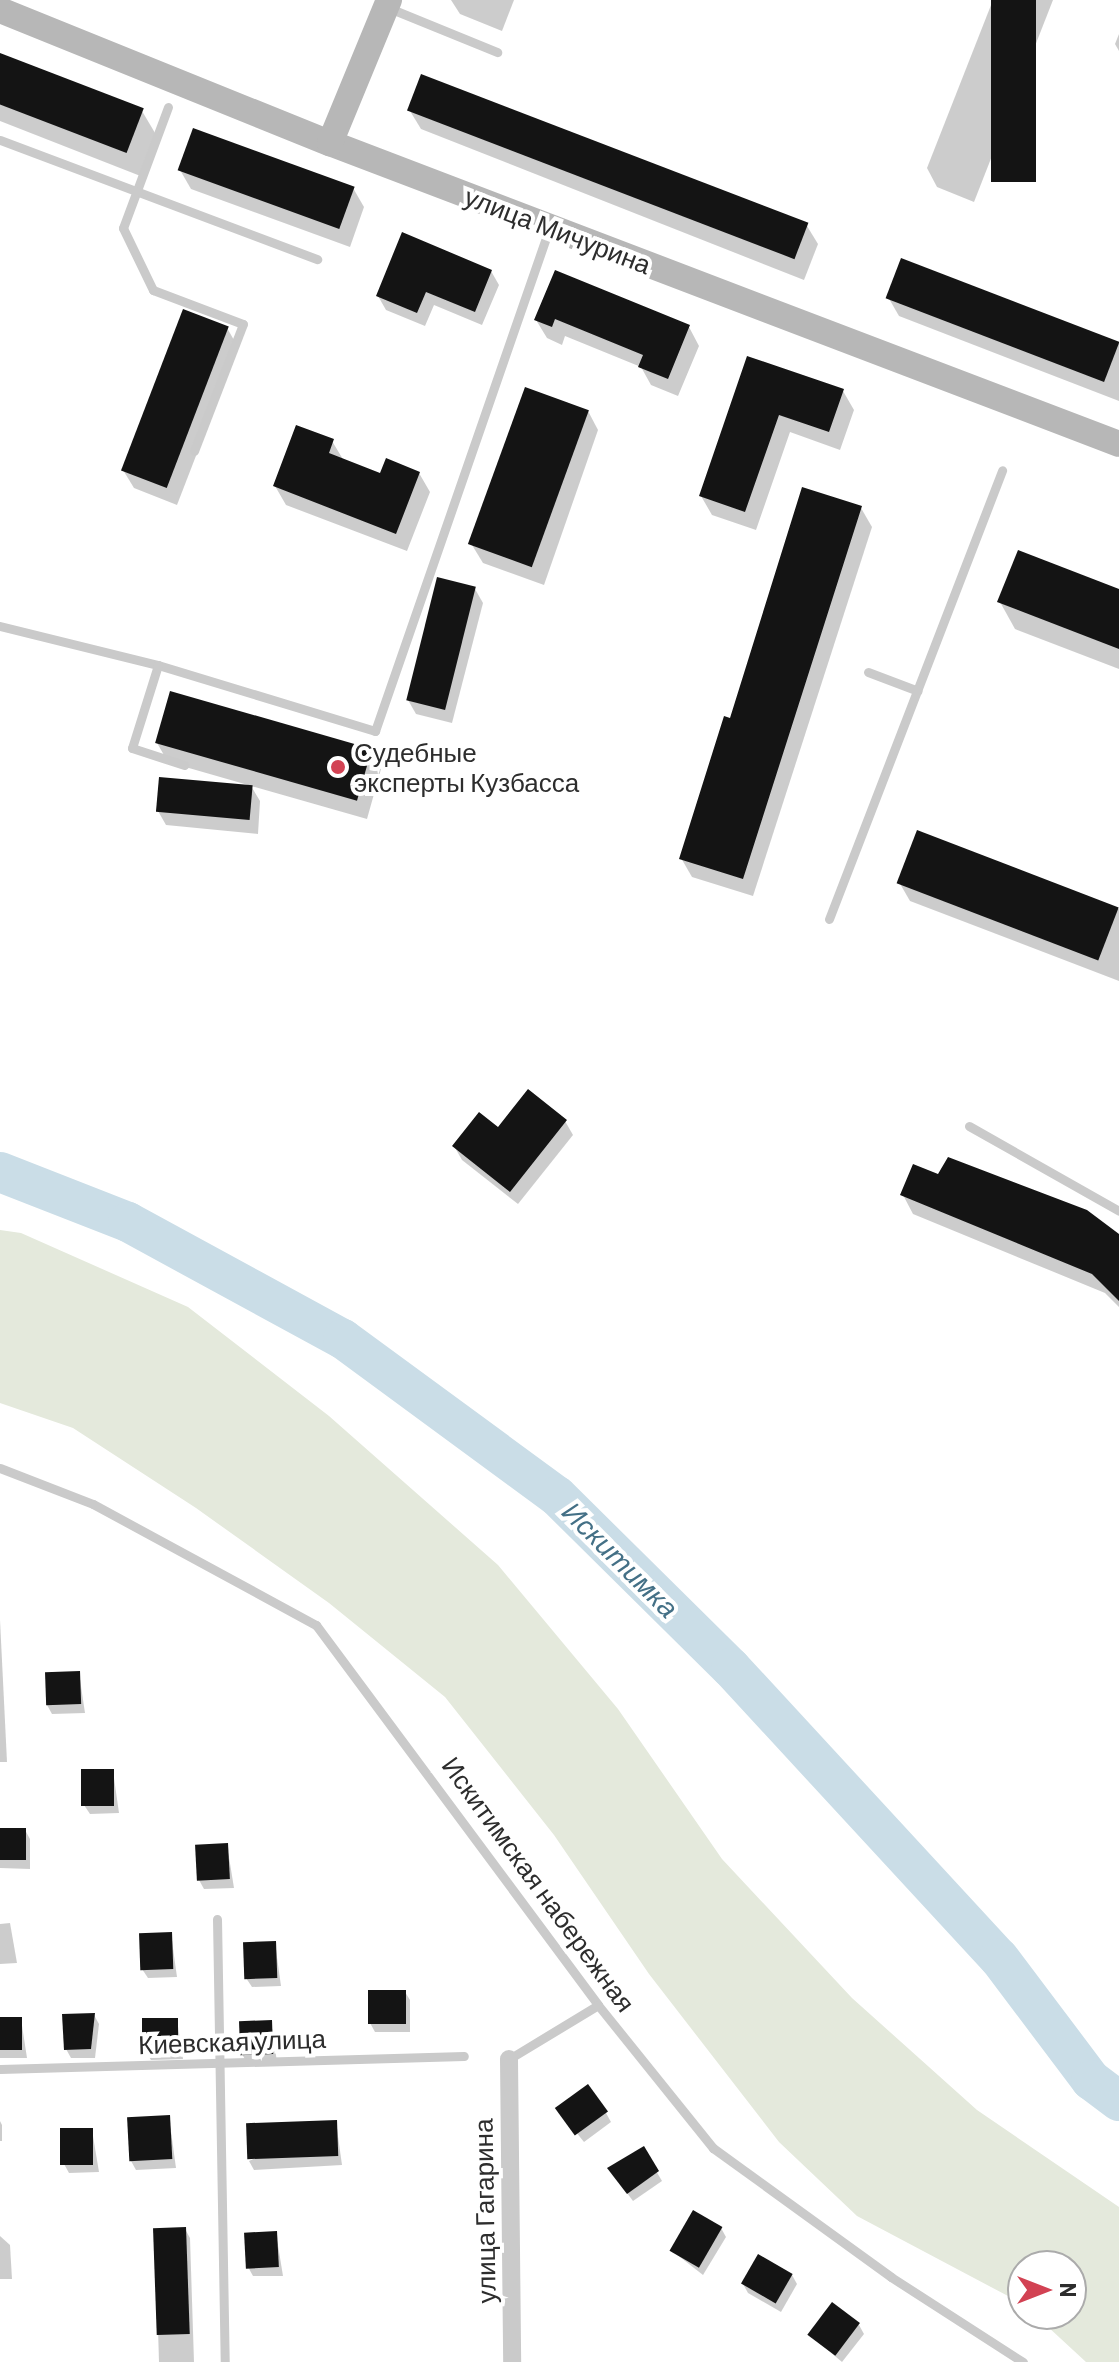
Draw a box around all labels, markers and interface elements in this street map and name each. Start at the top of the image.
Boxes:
street label: улица Мичурина [460,180,656,280]
place label: Судебные эксперты Кузбасса [354,736,579,798]
marker: Судебные эксперты Кузбасса [329,758,347,776]
water label: Искитимка [556,1494,686,1624]
street label: Искитимская набережная [436,1750,642,2018]
street label: Киевская улица [138,2022,326,2060]
street label: улица Гагарина [467,2118,501,2304]
north arrow [1007,2250,1087,2330]
text: N [1056,2283,1082,2297]

